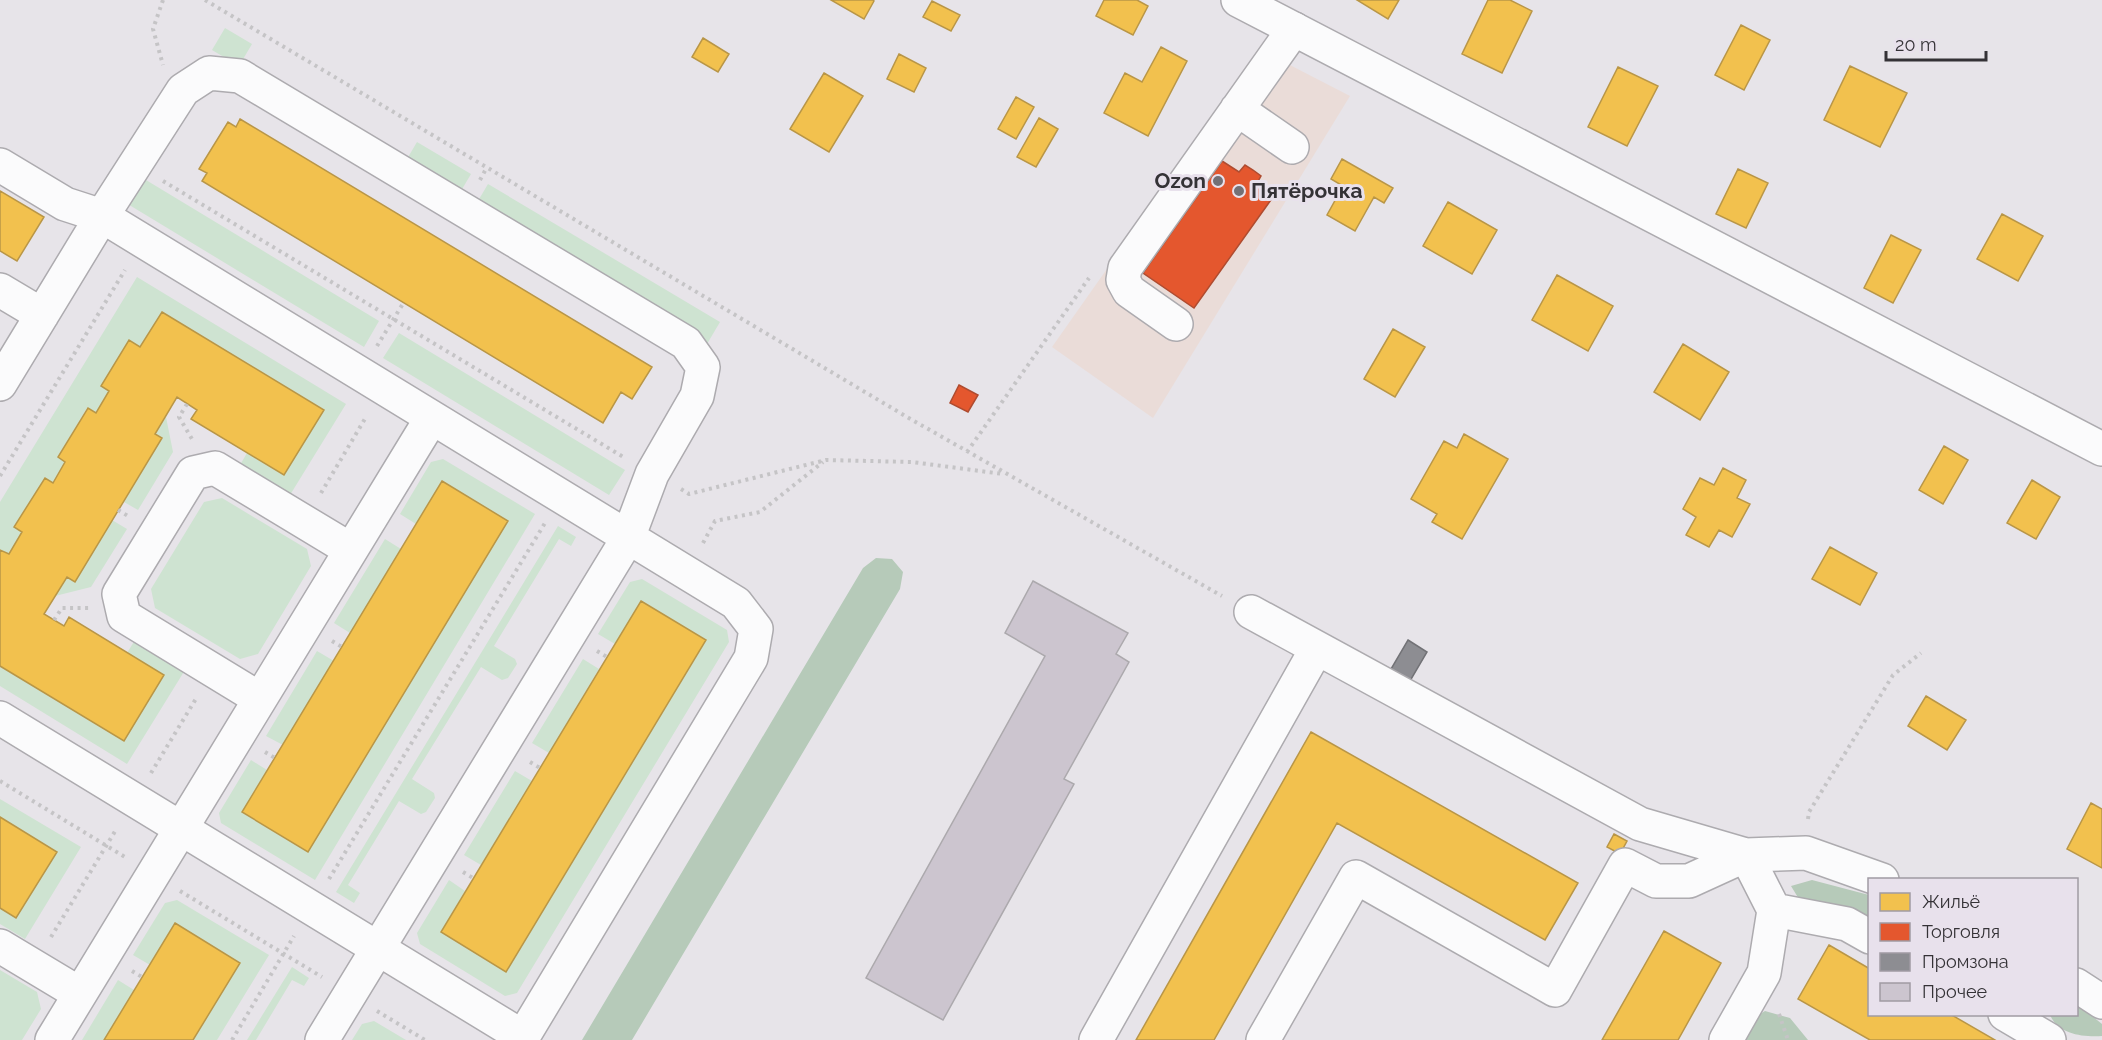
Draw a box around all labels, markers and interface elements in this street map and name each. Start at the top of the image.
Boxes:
scale bar [1886,24,1986,62]
text: 20 m [1895,34,1937,55]
place label: Ozon [1155,168,1206,193]
marker: Ozon [1211,174,1225,188]
place label: Пятёрочка [1251,178,1363,203]
marker: Пятёрочка [1232,184,1246,198]
legend [1868,878,2078,1016]
text: Жильё [1922,891,1980,912]
text: Торговля [1922,921,2000,942]
text: Промзона [1922,951,2009,972]
text: Прочее [1922,981,1988,1002]

